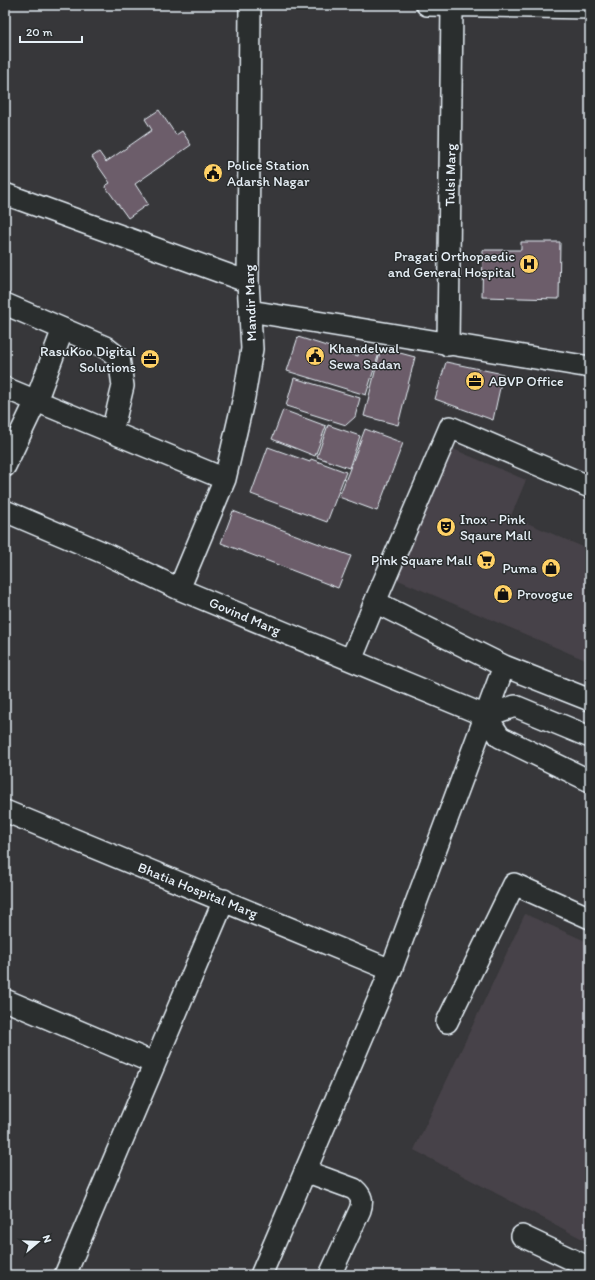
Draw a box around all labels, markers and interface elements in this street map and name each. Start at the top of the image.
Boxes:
scale bar [20,18,82,44]
text: 20 m [26,25,53,39]
street label: Tulsi Marg [441,143,460,207]
place label: Police Station Adarsh Nagar [227,157,310,190]
public building icon: Police Station Adarsh Nagar [202,162,224,184]
place label: Pragati Orthopaedic and General Hospital [388,248,515,281]
hospital icon: Pragati Orthopaedic and General Hospital [518,253,540,275]
street label: Mandir Marg [241,263,260,342]
place label: Khandelwal Sewa Sadan [329,340,401,373]
place label: RasuKoo Digital Solutions [40,343,136,376]
public building icon: Khandelwal Sewa Sadan [304,345,326,367]
office icon: RasuKoo Digital Solutions [139,348,161,370]
office icon: ABVP Office [464,370,486,392]
place label: ABVP Office [489,373,564,390]
place label: Inox - Pink Sqaure Mall [460,511,531,544]
theatre icon: Inox - Pink Sqaure Mall [435,516,457,538]
supermarket icon: Pink Square Mall [475,549,497,571]
place label: Pink Square Mall [371,552,472,569]
shop icon: Puma [540,557,562,579]
place label: Puma [503,560,537,577]
shop icon: Provogue [492,583,514,605]
place label: Provogue [517,586,573,603]
street label: Govind Marg [206,594,284,639]
street label: Bhatia Hospital Marg [135,859,261,923]
north arrow [18,1222,58,1262]
text: N [40,1233,54,1245]

